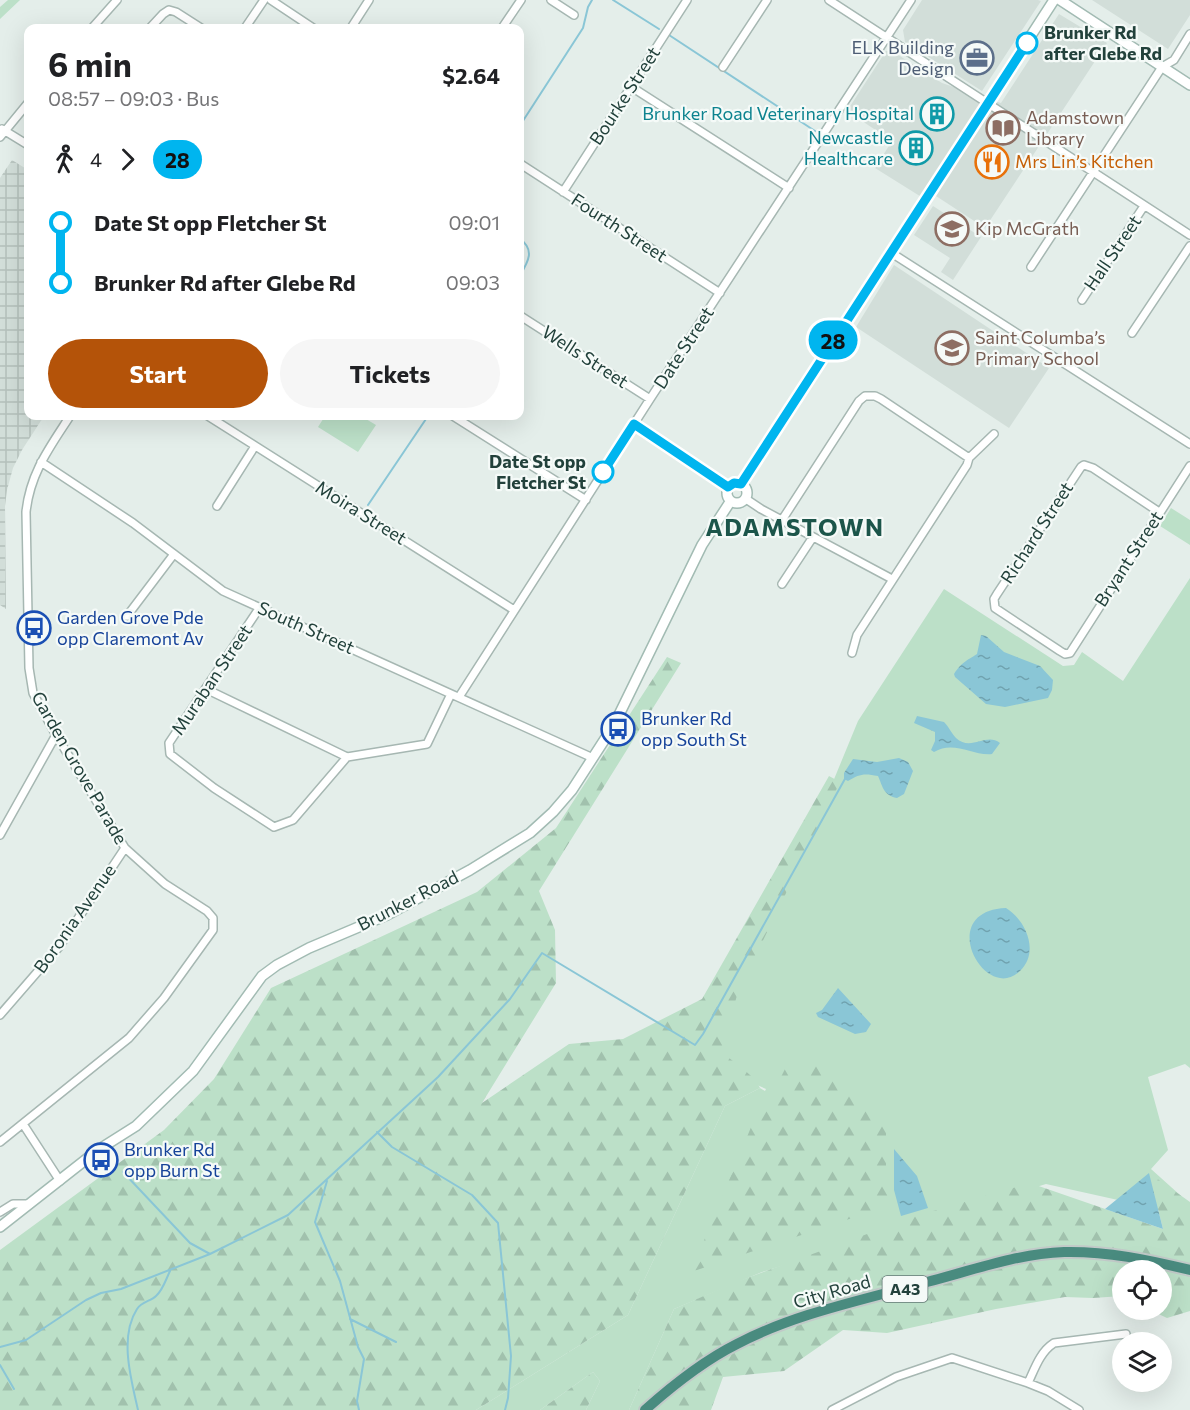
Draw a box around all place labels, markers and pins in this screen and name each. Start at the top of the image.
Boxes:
place label: Brunker Rd after Glebe Rd [1044,21,1162,64]
marker: Brunker Rd after Glebe Rd [1016,32,1038,54]
place label: ELK Building Design [852,36,954,79]
office icon: ELK Building Design [959,40,995,76]
building icon: Brunker Road Veterinary Hospital [919,96,955,132]
place label: Brunker Road Veterinary Hospital [642,102,914,124]
place label: Adamstown Library [1026,106,1124,149]
library icon: Adamstown Library [985,110,1021,146]
place label: Newcastle Healthcare [804,126,893,169]
building icon: Newcastle Healthcare [898,130,934,166]
restaurant icon: Mrs Lin’s Kitchen [974,144,1010,180]
place label: Mrs Lin’s Kitchen [1015,150,1154,172]
school or university icon: Kip McGrath [934,211,970,247]
place label: Kip McGrath [975,217,1079,239]
place label: Saint Columba’s Primary School [975,326,1105,369]
school or university icon: Saint Columba’s Primary School [934,330,970,366]
place label: Date St opp Fletcher St [489,450,586,493]
marker: Date St opp Fletcher St [592,461,614,483]
place label: Garden Grove Pde opp Claremont Av [57,606,204,649]
bus stop icon: Garden Grove Pde opp Claremont Av [16,610,52,646]
place label: Brunker Rd opp South St [641,707,747,750]
bus stop icon: Brunker Rd opp South St [600,711,636,747]
place label: Brunker Rd opp Burn St [124,1138,220,1181]
bus stop icon: Brunker Rd opp Burn St [83,1142,119,1178]

